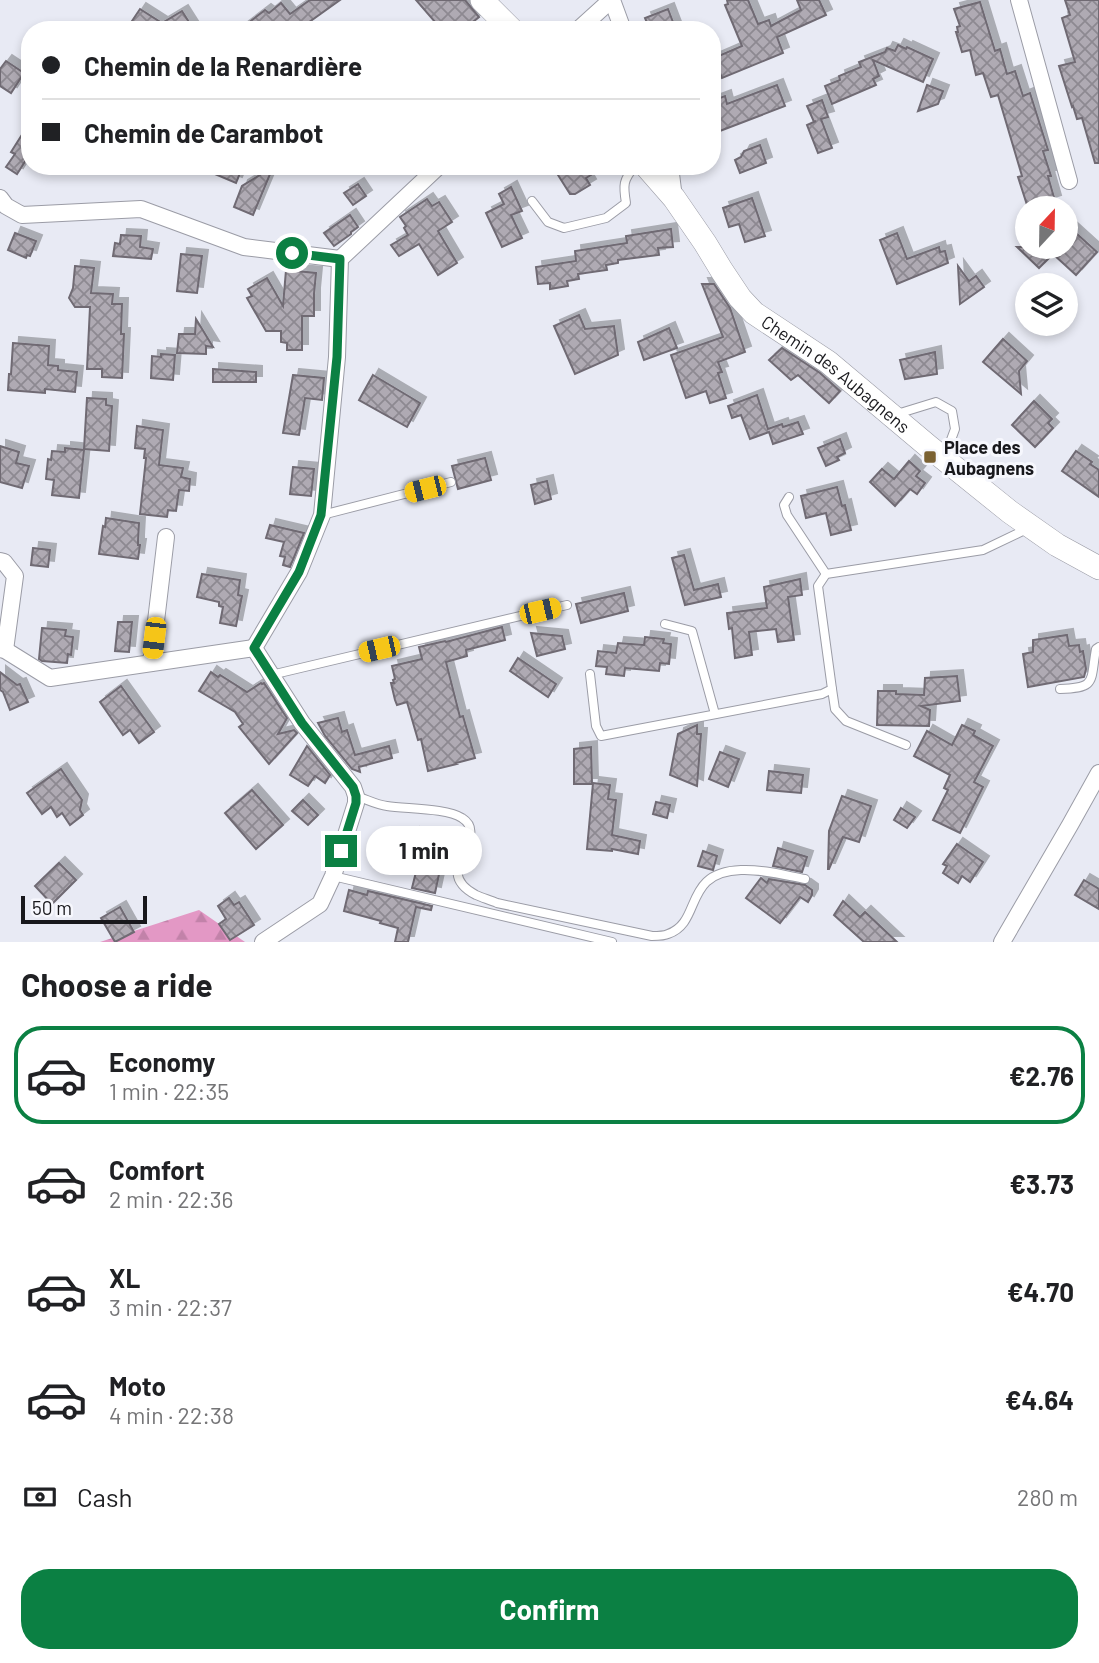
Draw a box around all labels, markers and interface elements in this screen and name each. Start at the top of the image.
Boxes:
text: Chemin de la Renardière [84,50,362,81]
text: Chemin de Carambot [84,117,323,148]
north arrow [1015,196,1078,259]
map controls [1015,196,1078,336]
route start [276,237,308,269]
button: layers [1015,273,1078,336]
street label: Chemin des Aubagnens [757,310,915,437]
place label: Place des Aubagnens [944,436,1034,479]
marker: Place des Aubagnens [922,449,938,465]
car [403,474,448,504]
car [518,596,563,626]
car [142,616,167,660]
car [357,634,402,664]
callout: 1 min [366,826,481,876]
route end [325,835,357,867]
text: 1 min [399,836,449,864]
scale bar [21,893,147,925]
text: 50 m [32,896,72,919]
text: Choose a ride [21,965,213,1003]
icon: car [25,1044,88,1107]
text: Economy [109,1046,215,1077]
text: €2.76 [1009,1060,1074,1091]
text: 1 min · 22:35 [109,1077,229,1105]
icon: car [25,1152,88,1215]
text: Comfort [109,1154,205,1185]
text: €3.73 [1010,1168,1074,1199]
text: 2 min · 22:36 [109,1185,233,1213]
icon: car [25,1260,88,1323]
text: XL [109,1262,140,1293]
text: €4.70 [1007,1276,1074,1307]
text: 3 min · 22:37 [109,1293,232,1321]
icon: car [25,1368,88,1431]
text: Moto [109,1370,166,1401]
text: €4.64 [1005,1384,1074,1415]
text: 4 min · 22:38 [109,1401,234,1429]
icon: cash [21,1478,59,1516]
text: Cash [77,1481,132,1512]
text: 280 m [1017,1483,1078,1511]
button: Confirm [21,1569,1078,1649]

